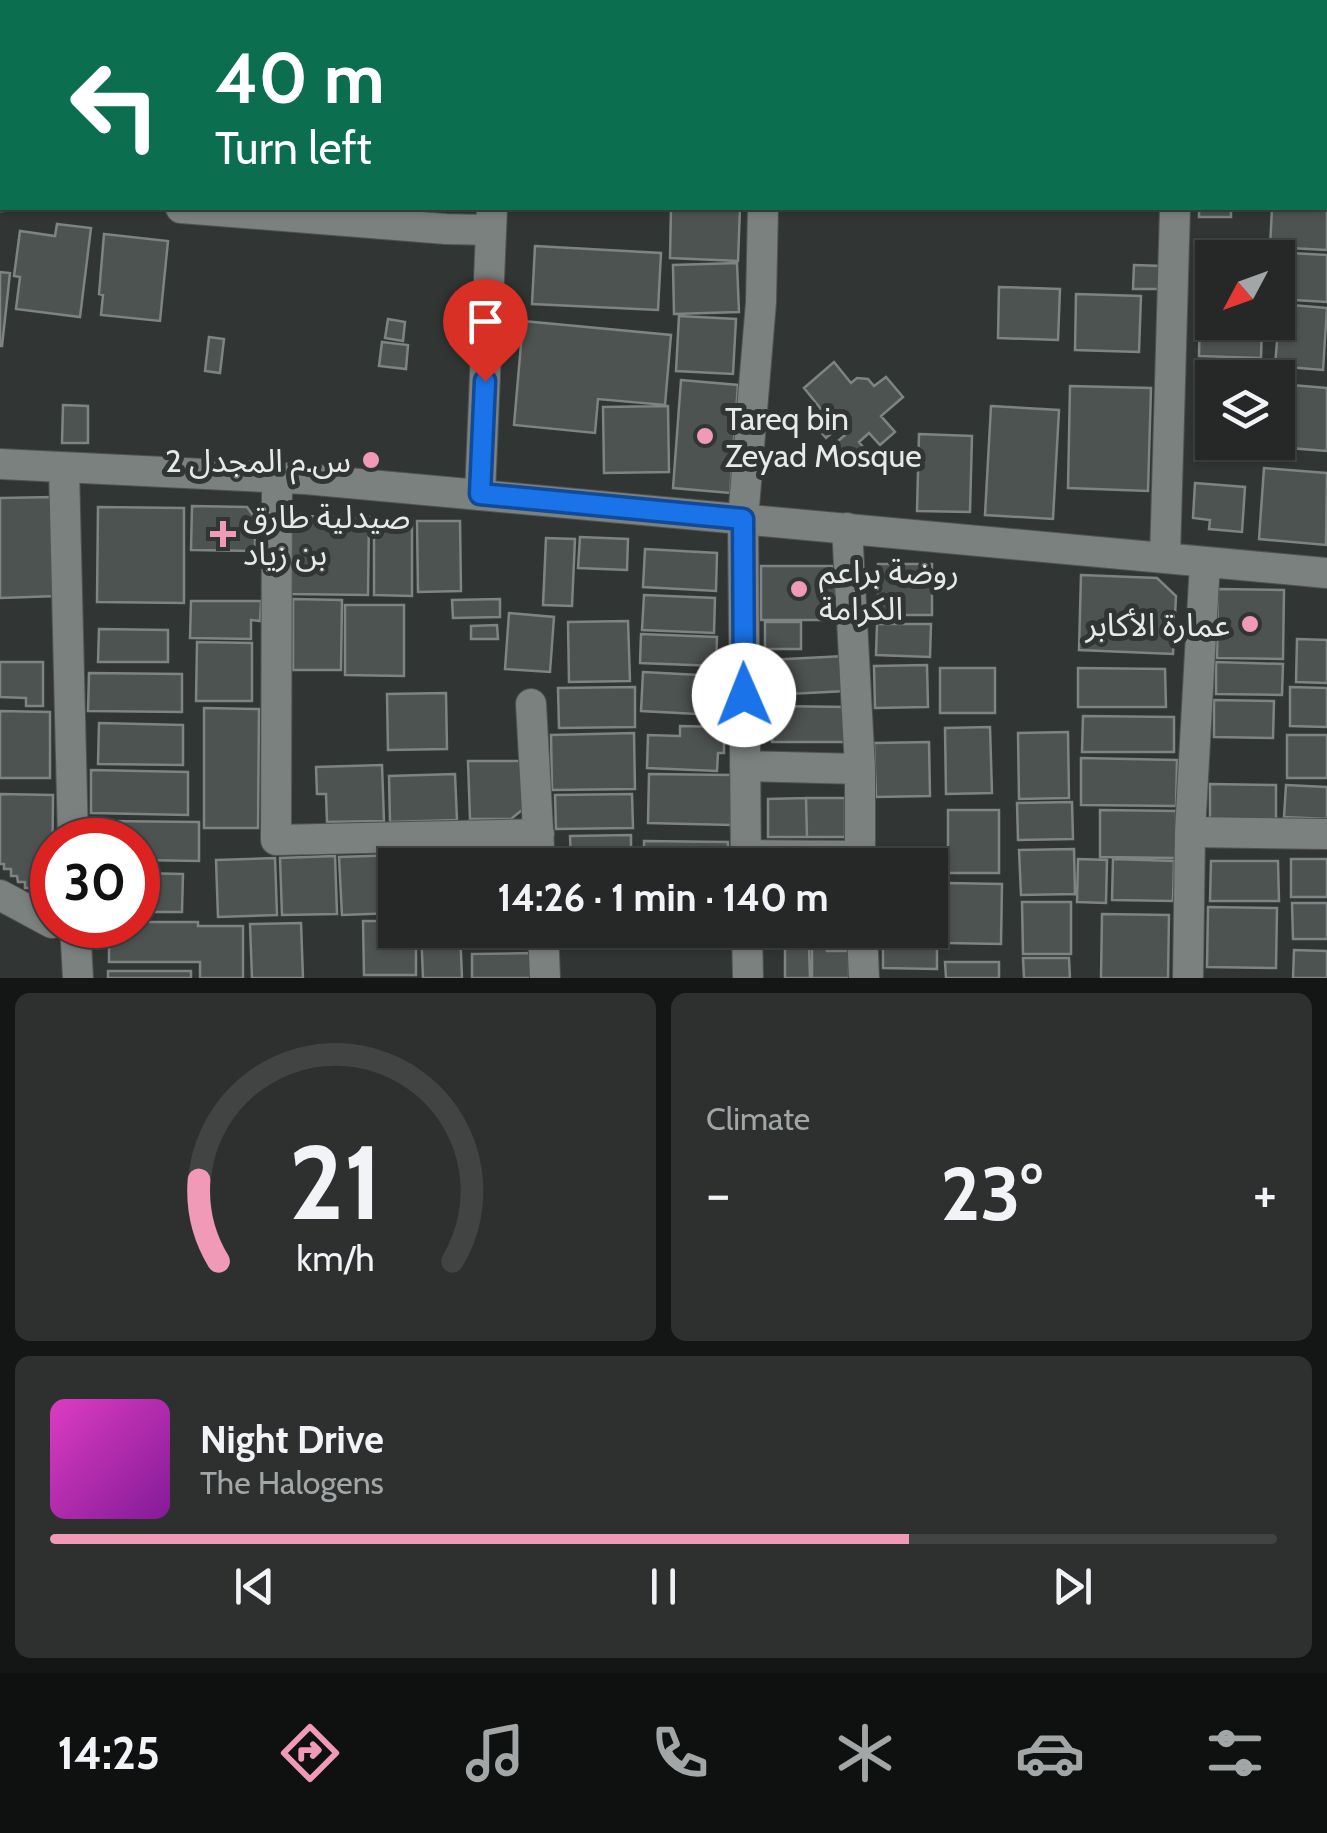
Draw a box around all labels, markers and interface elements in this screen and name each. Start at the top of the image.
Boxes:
text: 40 m [215,35,384,121]
icon: left [50,40,180,170]
text: Turn left [215,121,372,175]
north arrow [1195,240,1295,340]
map controls [1195,240,1295,460]
pin [443,279,528,382]
icon: arrive [458,294,513,349]
button: layers [1195,360,1295,460]
place label: Tareq bin Zeyad Mosque [725,399,922,475]
marker: Tareq bin Zeyad Mosque [694,425,716,447]
place label: س.م المجدل 2 [165,441,351,485]
marker: س.م المجدل 2 [360,449,382,471]
place label: صيدلية طارق بن زياد [243,497,410,573]
marker: صيدلية طارق بن زياد [212,523,234,545]
place label: روضة براعم الكرامة [819,552,959,628]
marker: روضة براعم الكرامة [788,578,810,600]
place label: عمارة الأكابر [1084,605,1230,644]
marker: عمارة الأكابر [1239,613,1261,635]
position arrow [692,643,796,747]
speed limit sign: 30 [30,818,160,948]
text: 14:26 · 1 min · 140 m [497,874,829,921]
text: Climate [706,1099,810,1138]
text: 21 [289,1119,382,1245]
text: 23° [941,1148,1042,1239]
text: − [706,1160,730,1227]
text: + [1253,1160,1277,1227]
text: km/h [296,1237,375,1280]
text: Night Drive [200,1416,384,1463]
text: The Halogens [200,1463,384,1502]
icon: previous [227,1559,282,1614]
icon: pause [636,1559,691,1614]
icon: next [1045,1559,1100,1614]
icon: directions [275,1718,345,1788]
icon: music [460,1718,530,1788]
icon: phone [645,1718,715,1788]
icon: climate [830,1718,900,1788]
icon: car [1015,1718,1085,1788]
icon: filters [1200,1718,1270,1788]
text: 14:25 [57,1726,160,1780]

